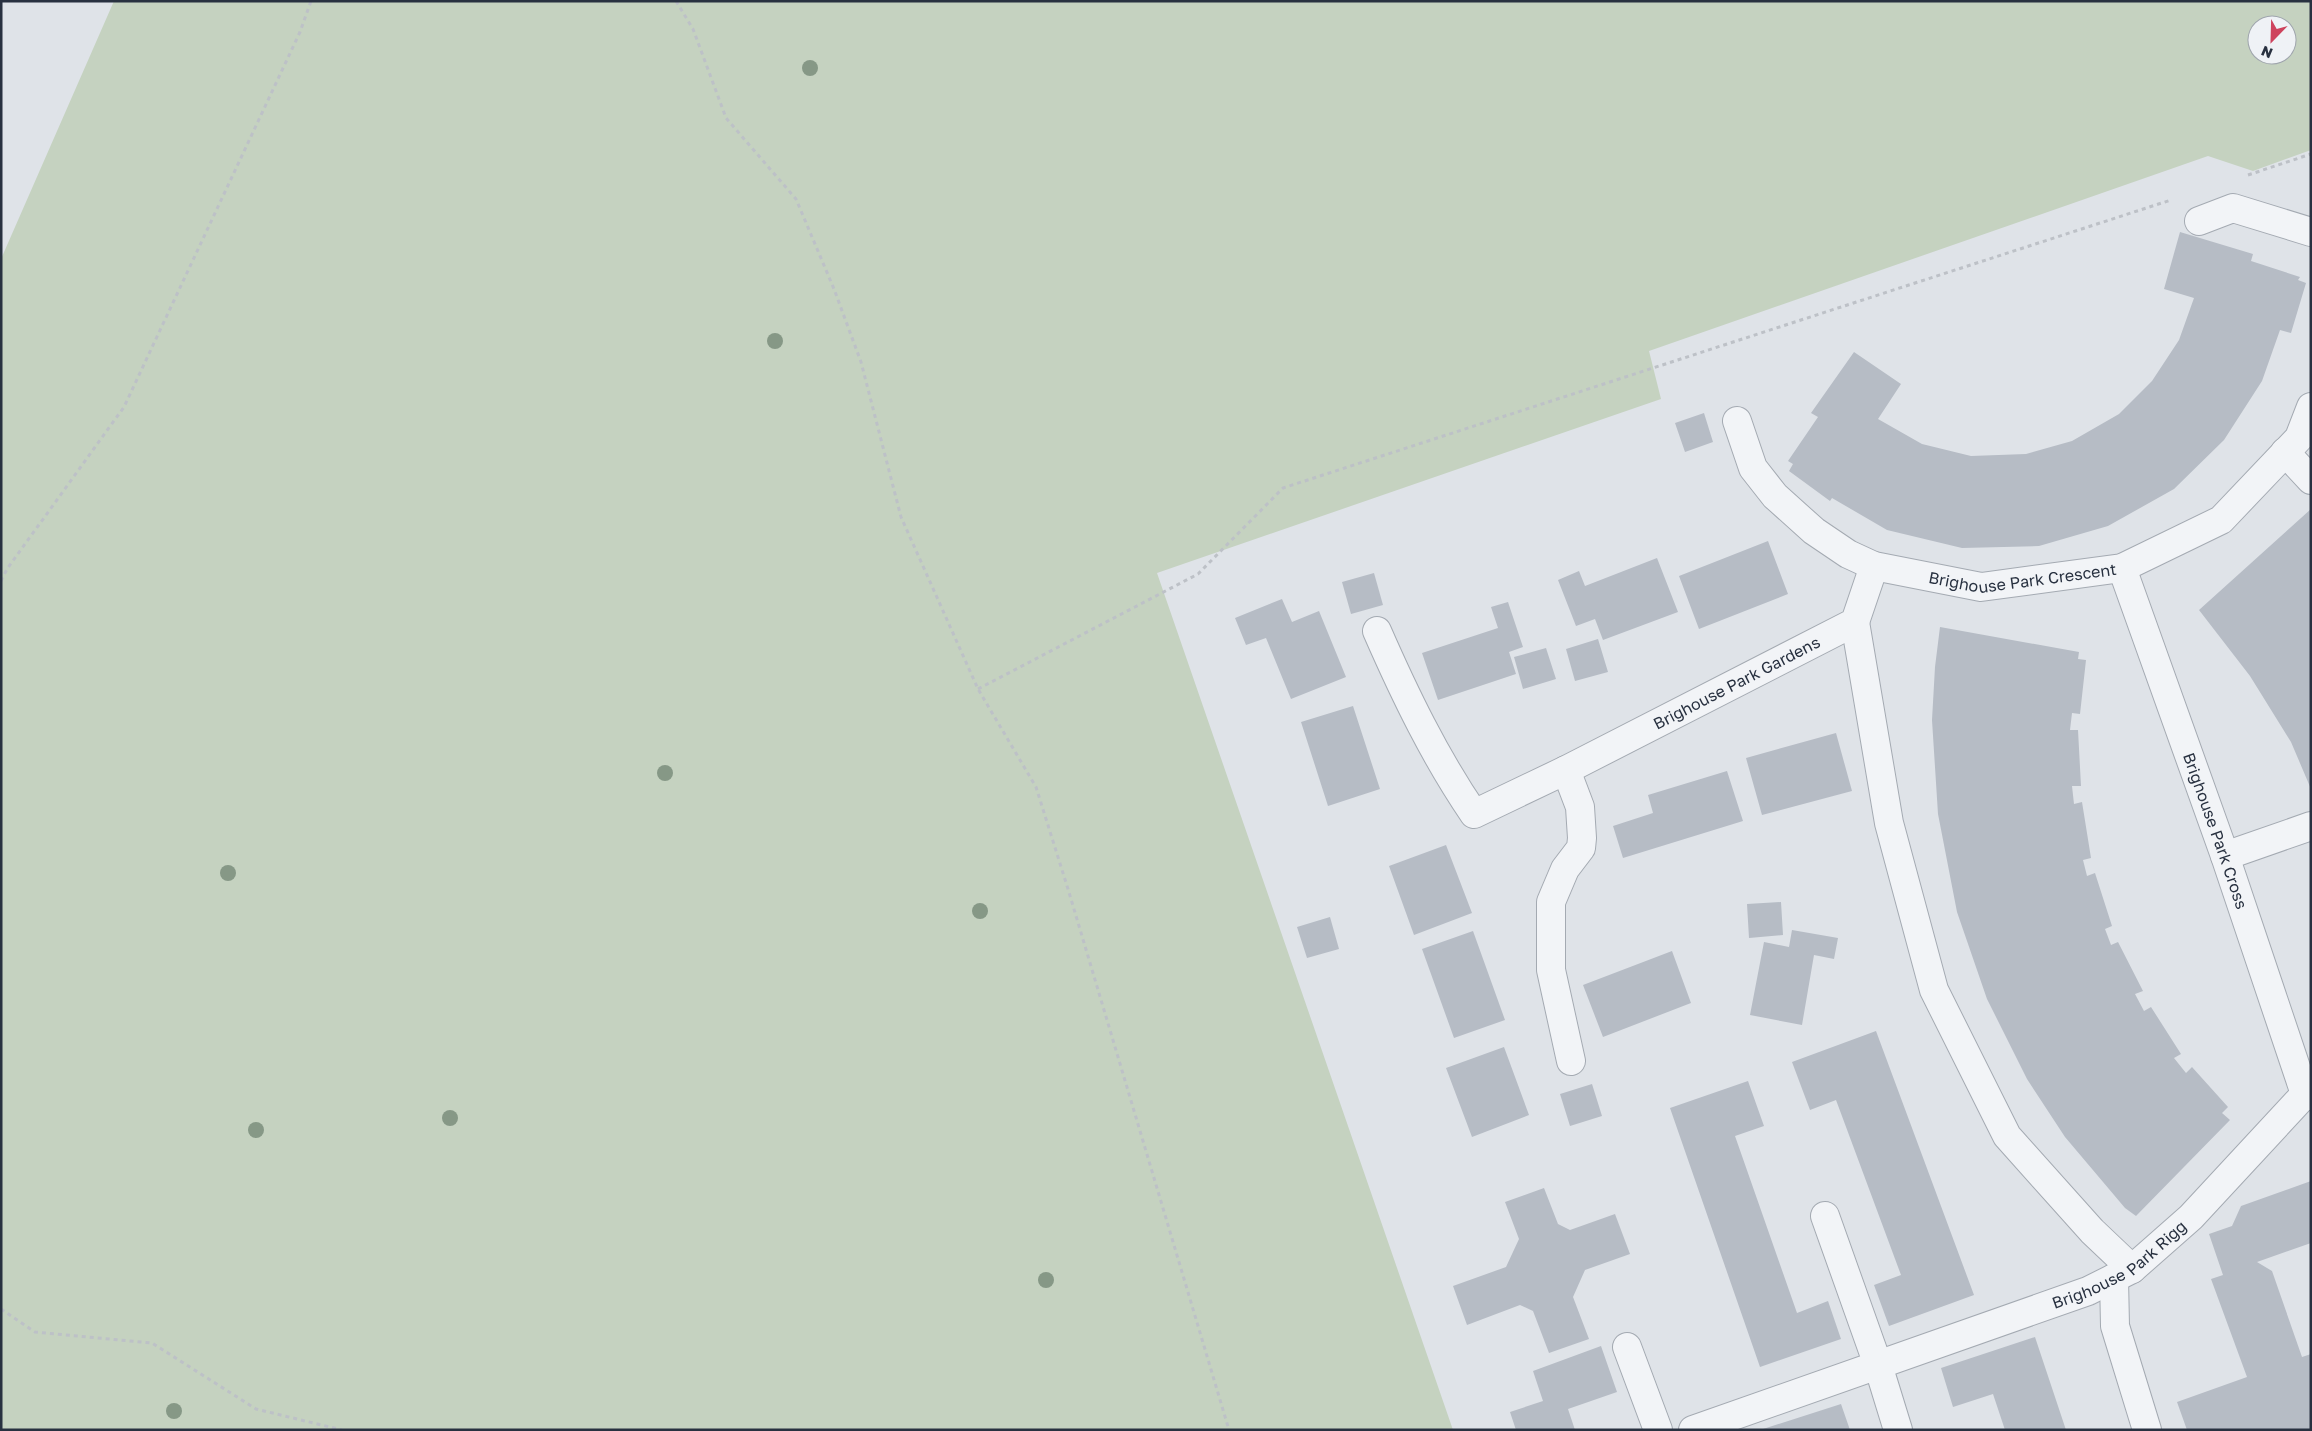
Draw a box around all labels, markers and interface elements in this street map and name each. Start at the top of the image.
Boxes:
north arrow [2247,15,2297,65]
text: N [2259,43,2275,62]
street label: Brighouse Park Crescent [1927,559,2118,597]
street label: Brighouse Park Gardens [1650,632,1823,734]
street label: Brighouse Park Cross [2179,750,2252,912]
street label: Brighouse Park Rigg [2049,1216,2190,1313]

